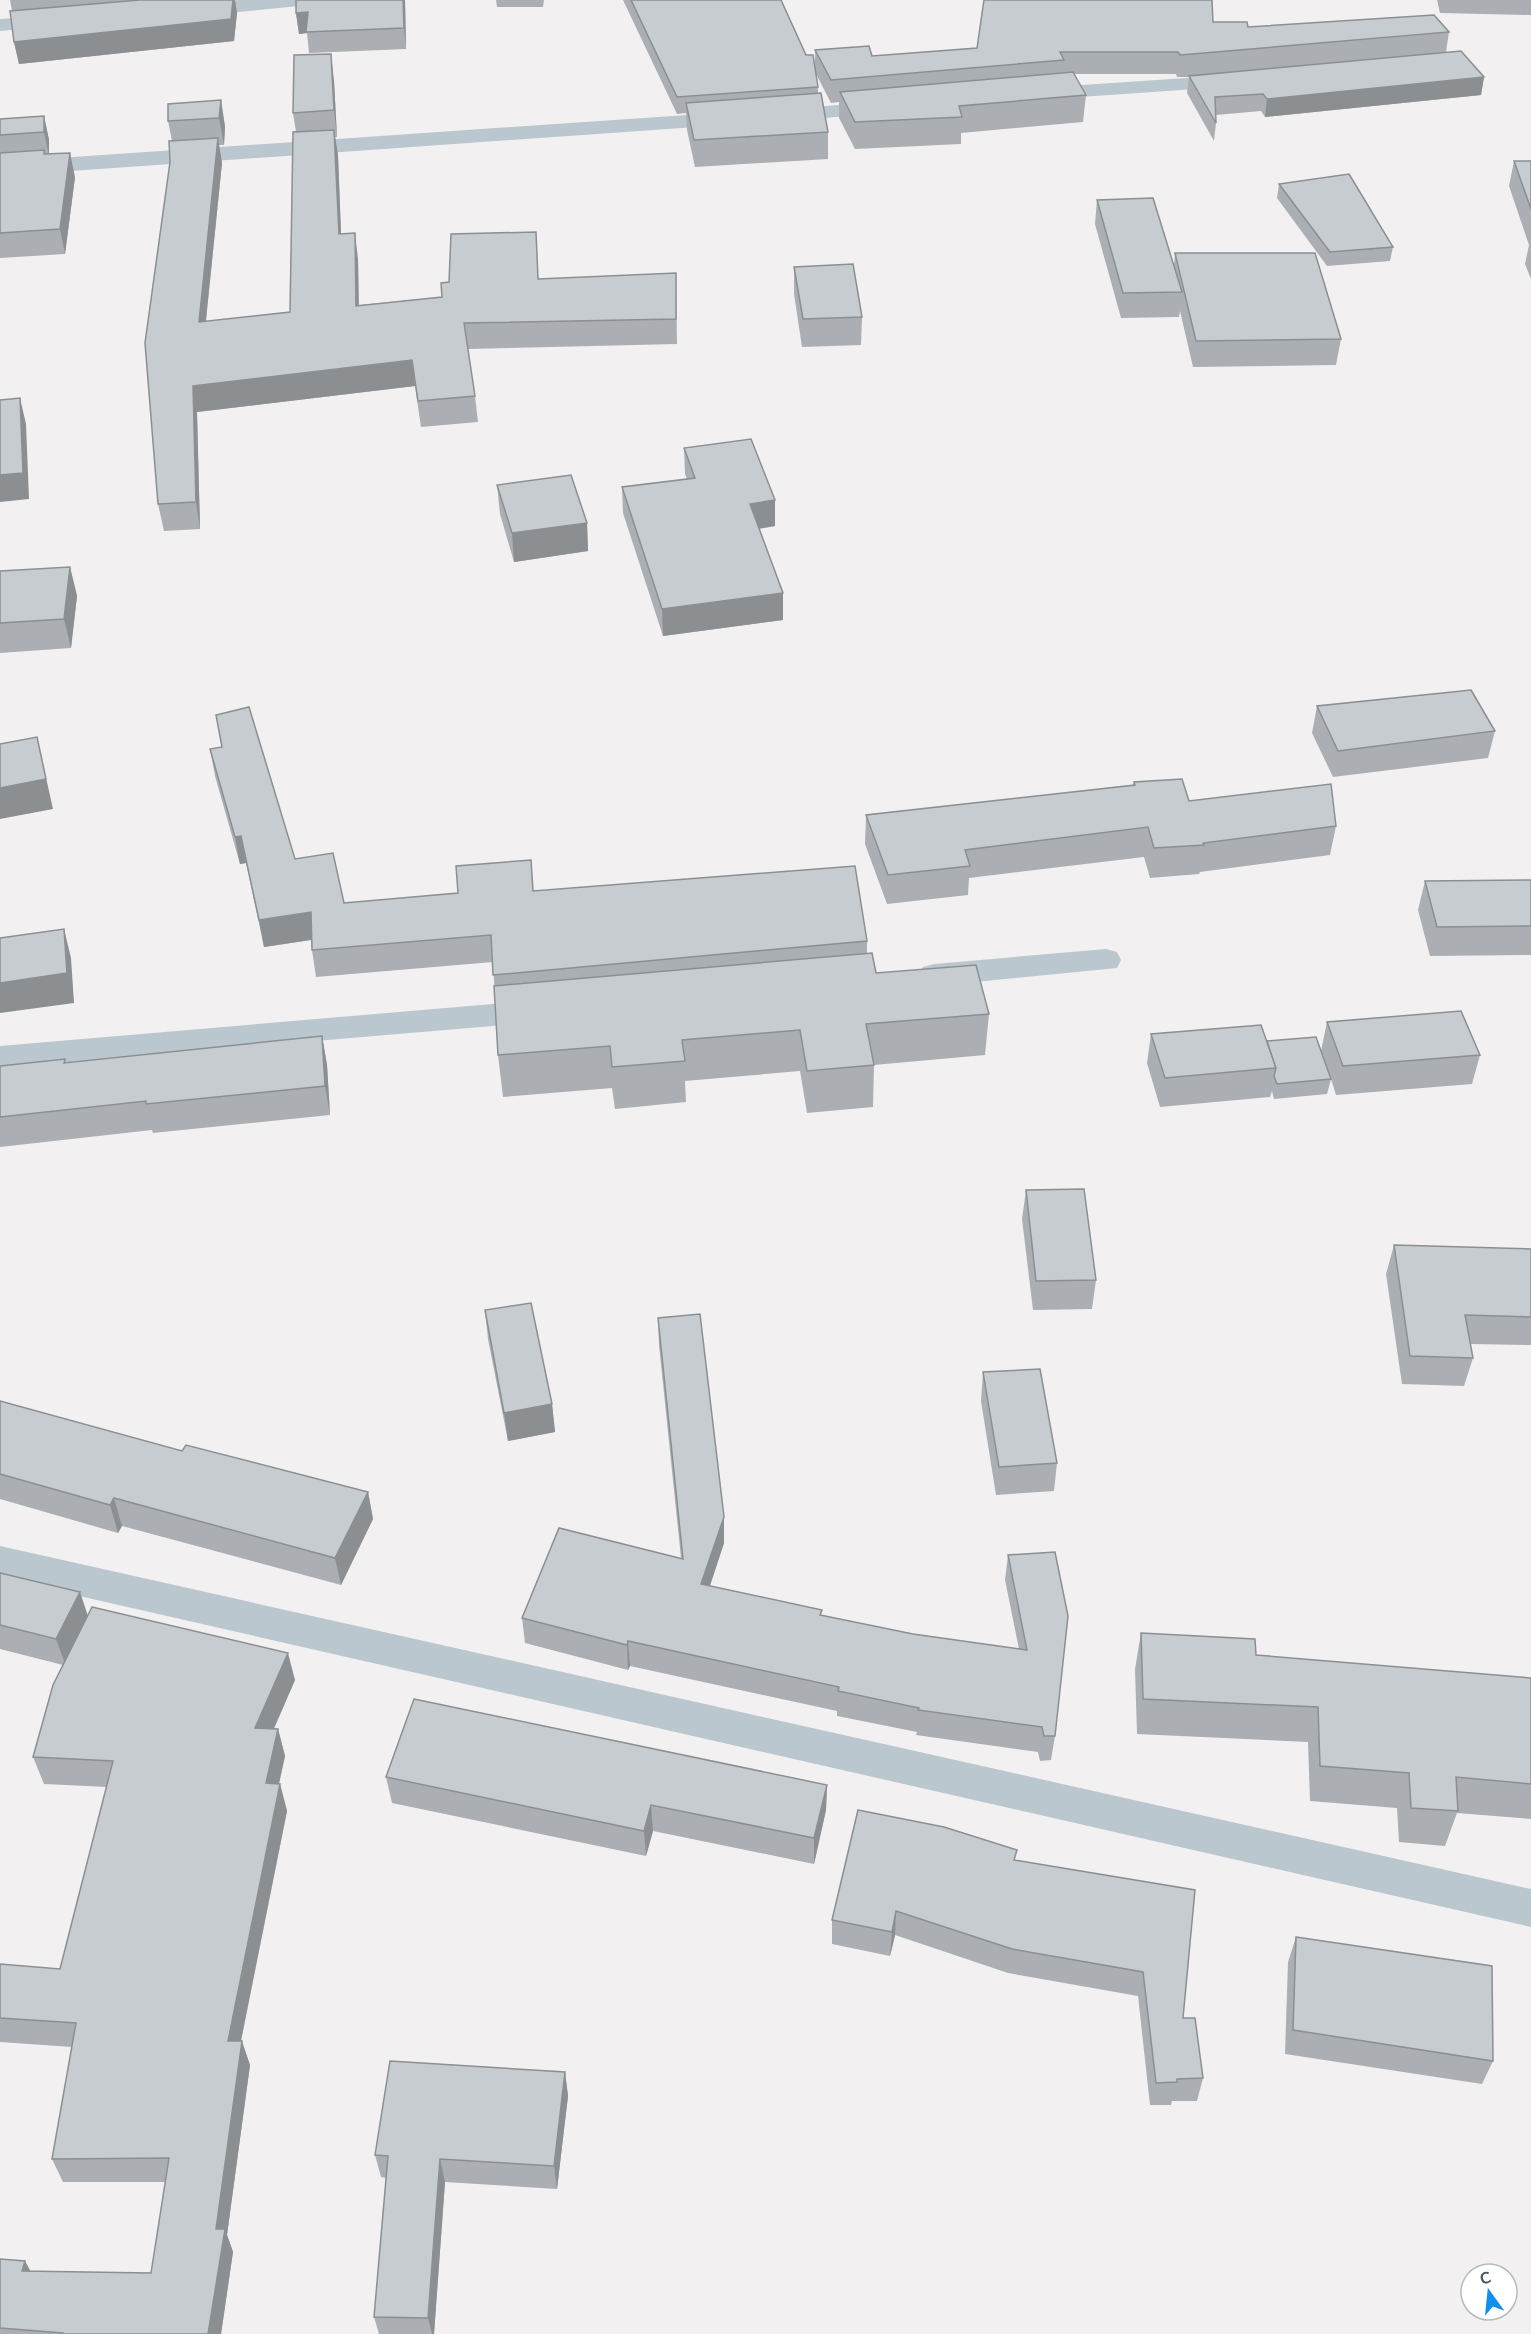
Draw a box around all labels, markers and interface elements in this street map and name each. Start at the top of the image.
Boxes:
north arrow [1459,2262,1519,2322]
text: С [1477,2266,1494,2291]

